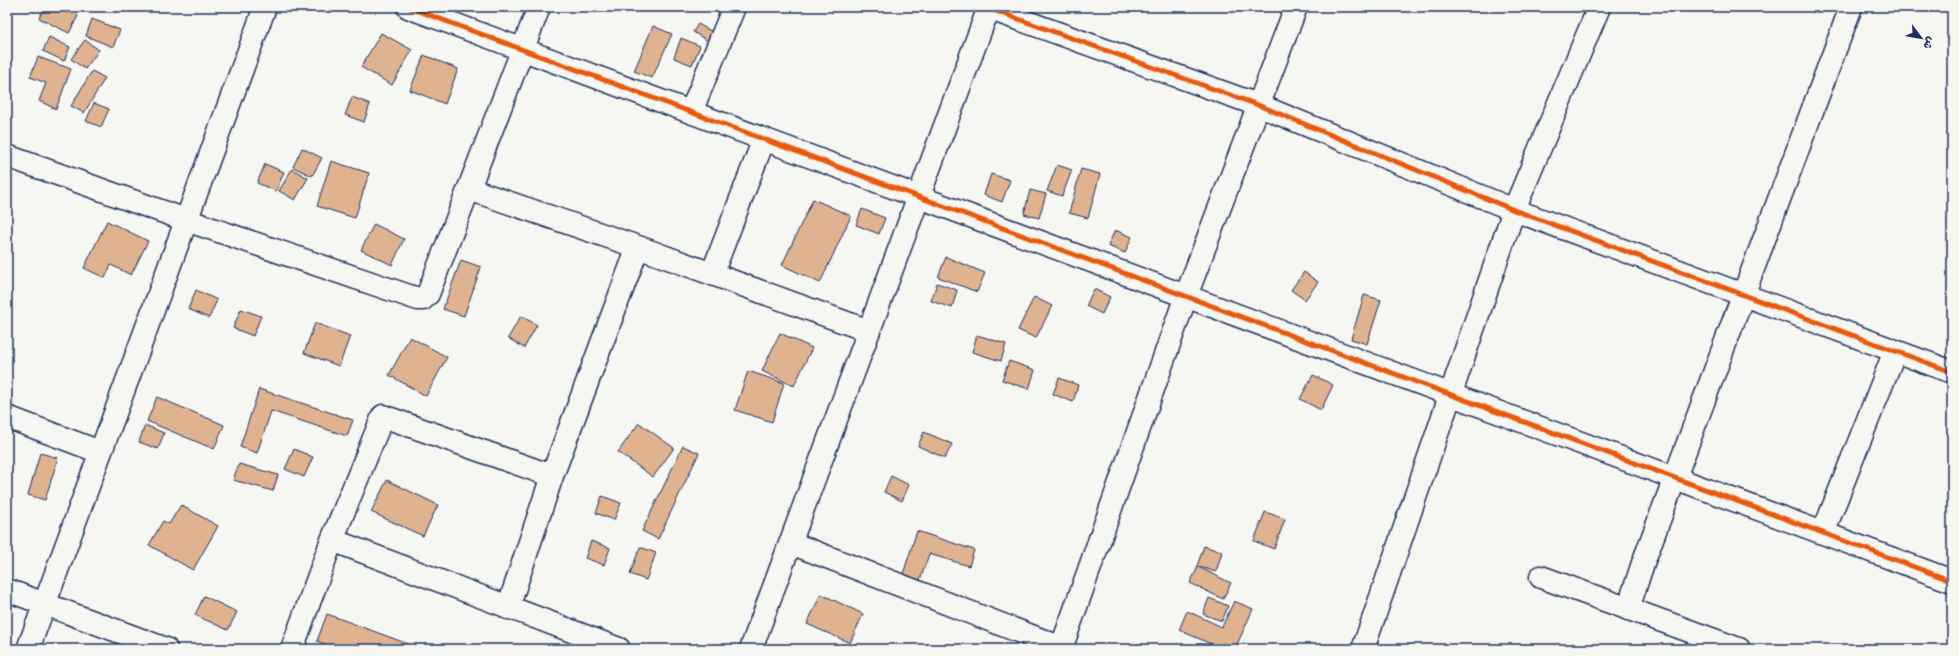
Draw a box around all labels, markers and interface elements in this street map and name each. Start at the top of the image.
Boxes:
north arrow [1901,18,1941,58]
text: ش [1920,34,1938,52]

